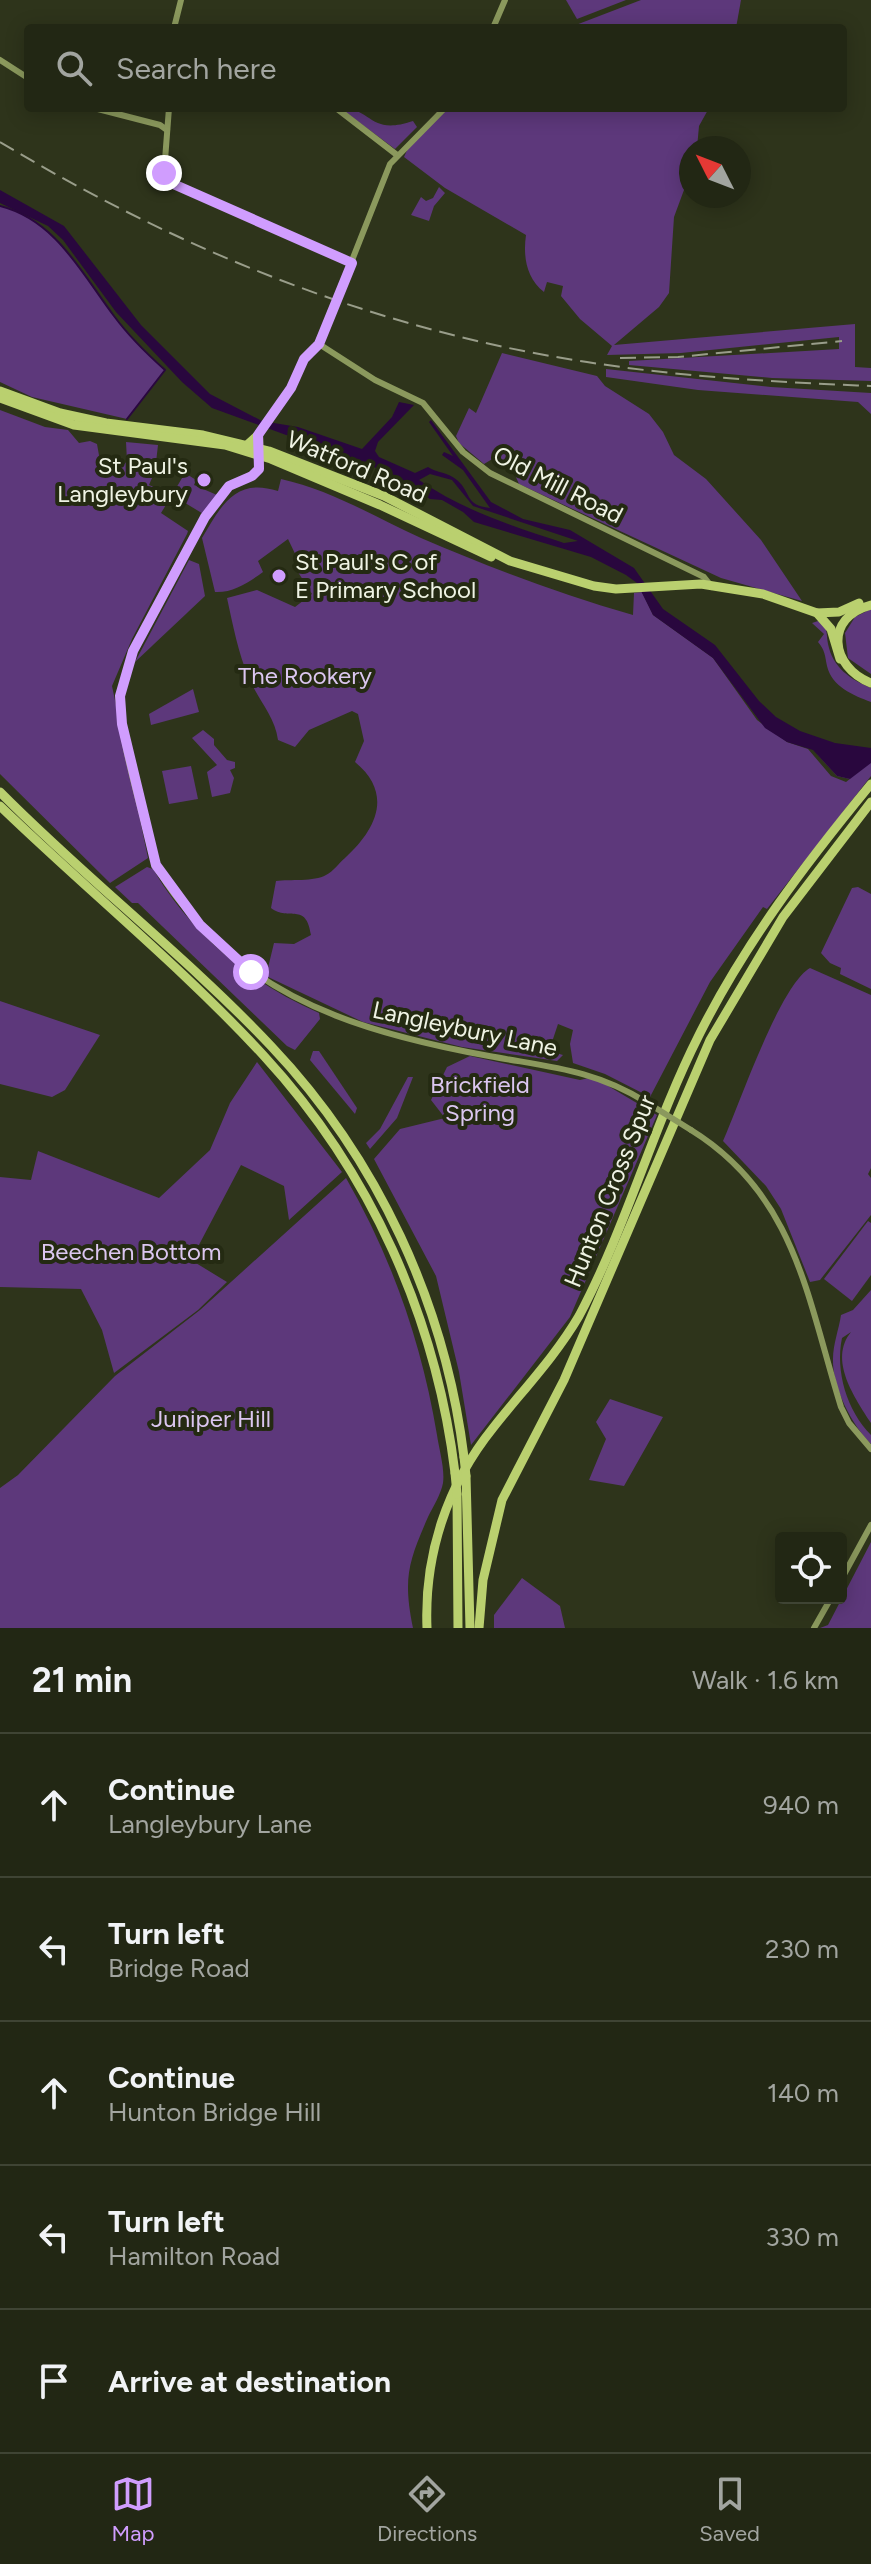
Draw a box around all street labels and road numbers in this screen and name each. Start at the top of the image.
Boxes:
street label: Watford Road [283,424,432,509]
street label: Old Mill Road [489,440,628,530]
street label: Langleybury Lane [370,995,560,1062]
street label: Hunton Cross Spur [558,1090,661,1291]

